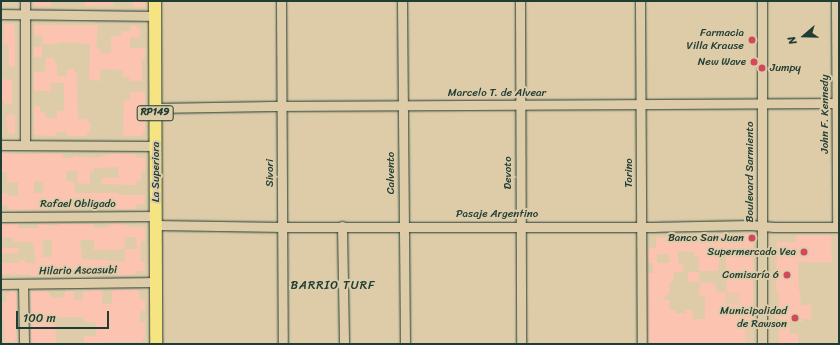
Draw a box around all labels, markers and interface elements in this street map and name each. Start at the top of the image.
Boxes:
north arrow [784,16,824,56]
place label: Farmacia Villa Krause [687,27,744,53]
text: N [782,33,802,47]
marker: Farmacia Villa Krause [747,35,757,45]
place label: New Wave [697,55,746,69]
marker: New Wave [749,57,759,67]
place label: Jumpy [770,61,801,75]
marker: Jumpy [757,63,767,73]
street label: John F. Kennedy [818,75,832,153]
street label: Marcelo T. de Alvear [448,86,546,100]
road number: RP149 [136,105,174,121]
street label: Boulevard Sarmiento [743,122,757,222]
street label: La Superiora [149,142,163,202]
street label: Calvento [384,152,398,194]
street label: Devoto [501,156,515,190]
street label: Torino [622,158,636,188]
street label: Sivori [263,159,277,187]
street label: Rafael Obligado [40,197,116,211]
street label: Pasaje Argentino [456,207,538,221]
place label: Banco San Juan [668,231,744,245]
marker: Banco San Juan [747,233,757,243]
place label: Supermercado Vea [707,245,796,259]
marker: Supermercado Vea [799,247,809,257]
street label: Hilario Ascasubi [39,264,117,278]
place label: Comisaría 6 [722,268,779,282]
marker: Comisaría 6 [782,270,792,280]
district label: BARRIO TURF [291,279,375,293]
scale bar [18,303,111,329]
place label: Municipalidad de Rawson [720,305,787,331]
text: 100 m [23,307,56,329]
marker: Municipalidad de Rawson [790,313,800,323]

